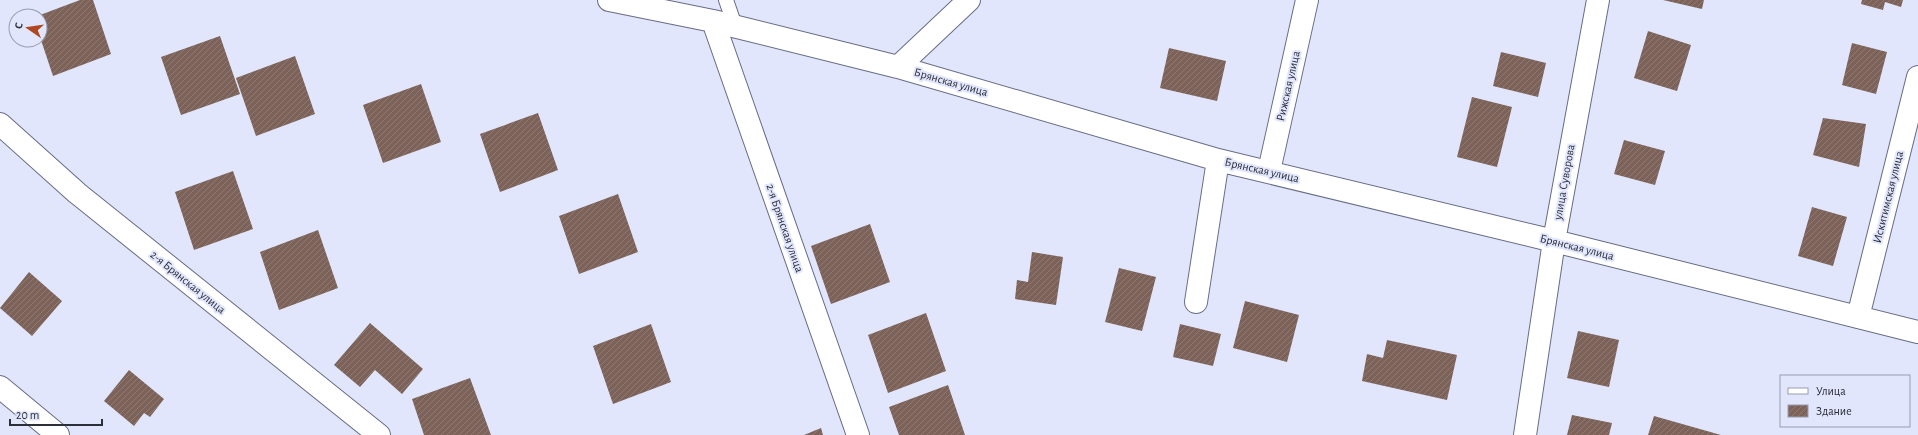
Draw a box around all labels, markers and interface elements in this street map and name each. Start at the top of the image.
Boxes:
north arrow [8,8,48,48]
text: С [13,22,25,30]
street label: Рижская улица [1274,49,1303,123]
street label: Брянская улица [913,66,990,99]
street label: улица Суворова [1551,143,1578,222]
street label: Искитимская улица [1871,149,1906,244]
street label: Брянская улица [1223,156,1301,185]
street label: 2-я Брянская улица [763,182,806,275]
street label: Брянская улица [1538,232,1616,263]
street label: 2-я Брянская улица [148,248,228,317]
legend [1780,375,1910,427]
text: Улица [1816,385,1846,397]
scale bar [10,401,102,427]
text: Здание [1816,405,1852,417]
text: 20 m [16,409,39,421]

